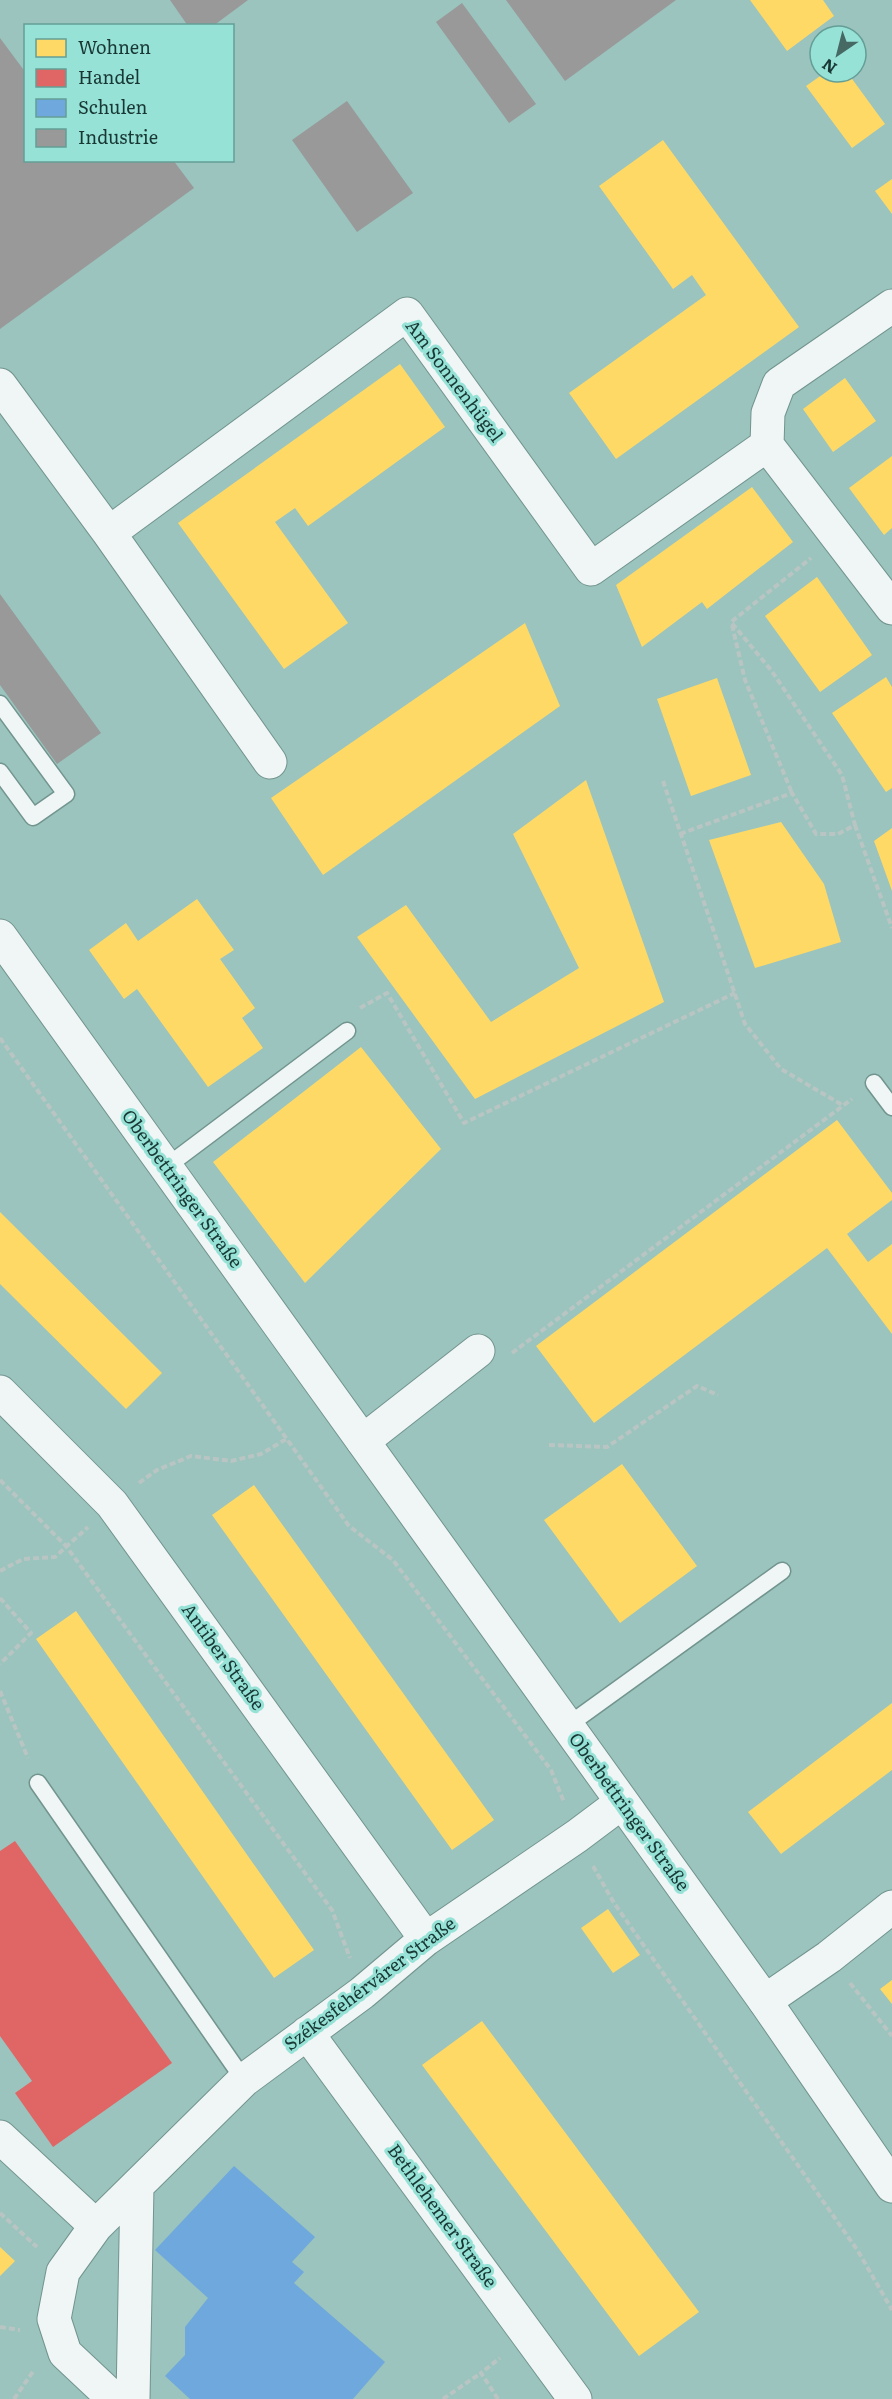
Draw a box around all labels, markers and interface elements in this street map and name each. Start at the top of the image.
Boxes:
legend [24,24,234,162]
north arrow [808,24,868,84]
text: Wohnen [78,33,151,60]
text: N [816,53,841,81]
text: Handel [78,63,140,90]
text: Schulen [78,93,148,120]
text: Industrie [78,123,158,150]
street label: Am Sonnenhügel [400,313,510,447]
street label: Oberbettringer Straße [116,1103,250,1273]
street label: Antiber Straße [176,1597,272,1715]
street label: Oberbettringer Straße [563,1726,697,1896]
street label: Székesfehérvárer Straße [278,1909,461,2056]
street label: Bethlehemer Straße [382,2138,505,2293]

